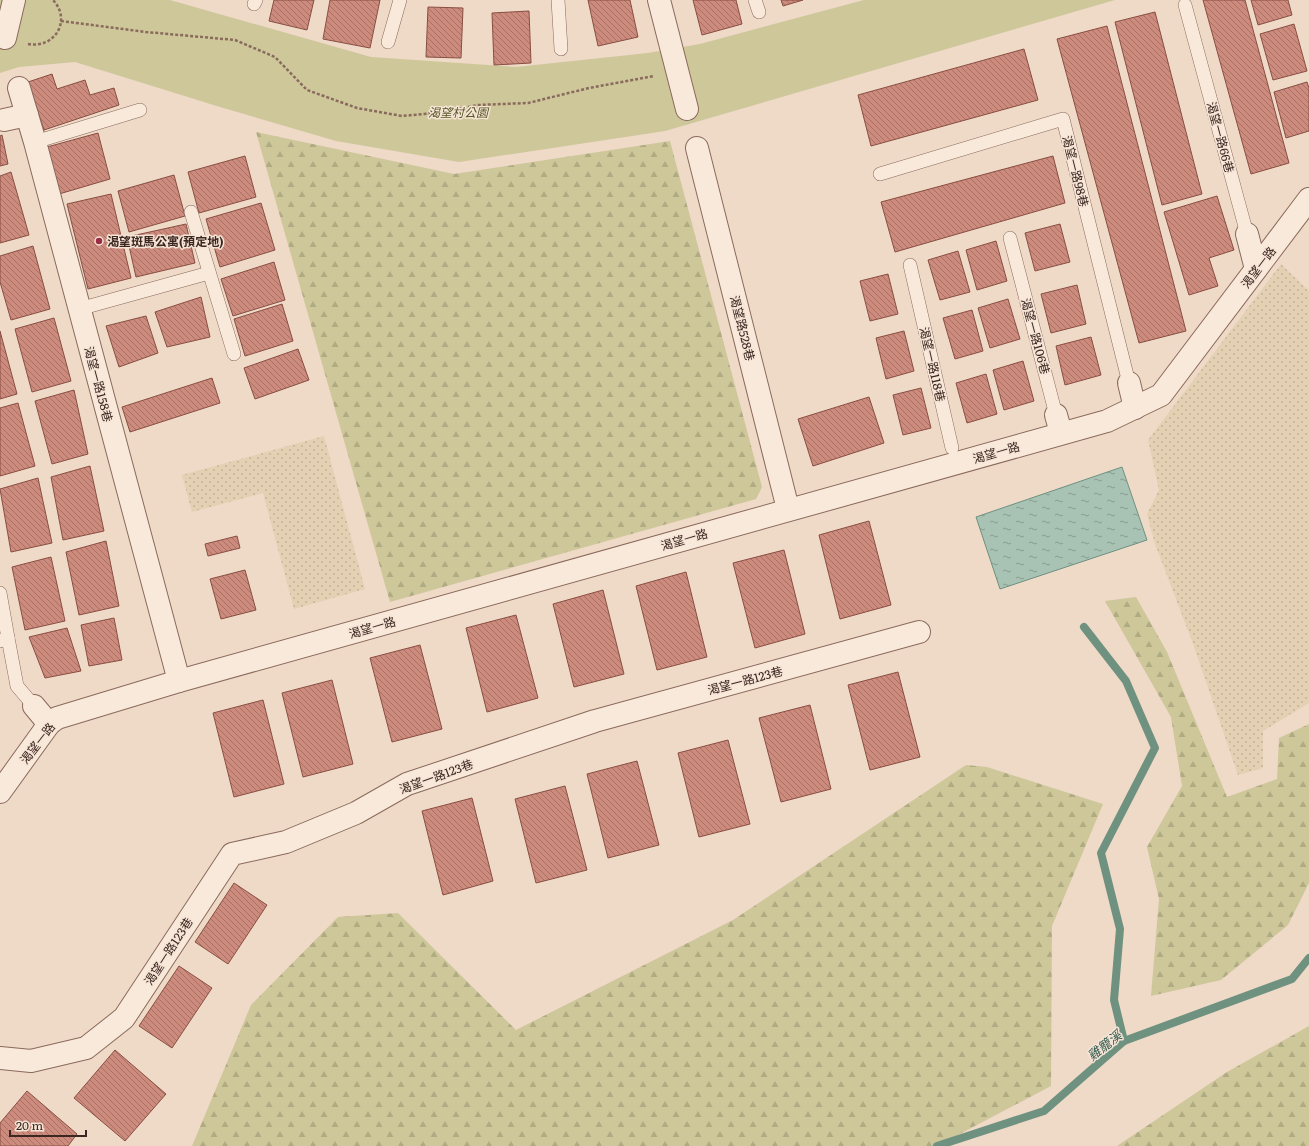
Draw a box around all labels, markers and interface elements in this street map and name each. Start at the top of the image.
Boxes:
street label: 渴望一路66巷 [1203,99,1239,175]
park label: 渴望村公園 [428,103,490,121]
street label: 渴望一路98巷 [1058,133,1094,209]
place label: 渴望斑馬公寓(預定地) [107,232,224,250]
marker: 渴望斑馬公寓(預定地) [94,236,104,246]
street label: 渴望一路 [1236,242,1280,292]
street label: 渴望路528巷 [726,293,760,363]
street label: 渴望一路106巷 [1017,296,1055,376]
street label: 渴望一路118巷 [916,325,950,403]
street label: 渴望一路158巷 [80,344,118,424]
street label: 渴望一路 [970,437,1022,467]
street label: 渴望一路 [658,524,710,554]
street label: 渴望一路 [346,612,398,642]
street label: 渴望一路123巷 [705,661,785,699]
street label: 渴望一路 [15,719,59,767]
street label: 渴望一路123巷 [397,754,475,798]
street label: 渴望一路123巷 [139,914,197,988]
water label: 雞籠溪 [1083,1024,1127,1064]
scale bar [10,1112,86,1138]
text: 20 m [16,1116,43,1134]

